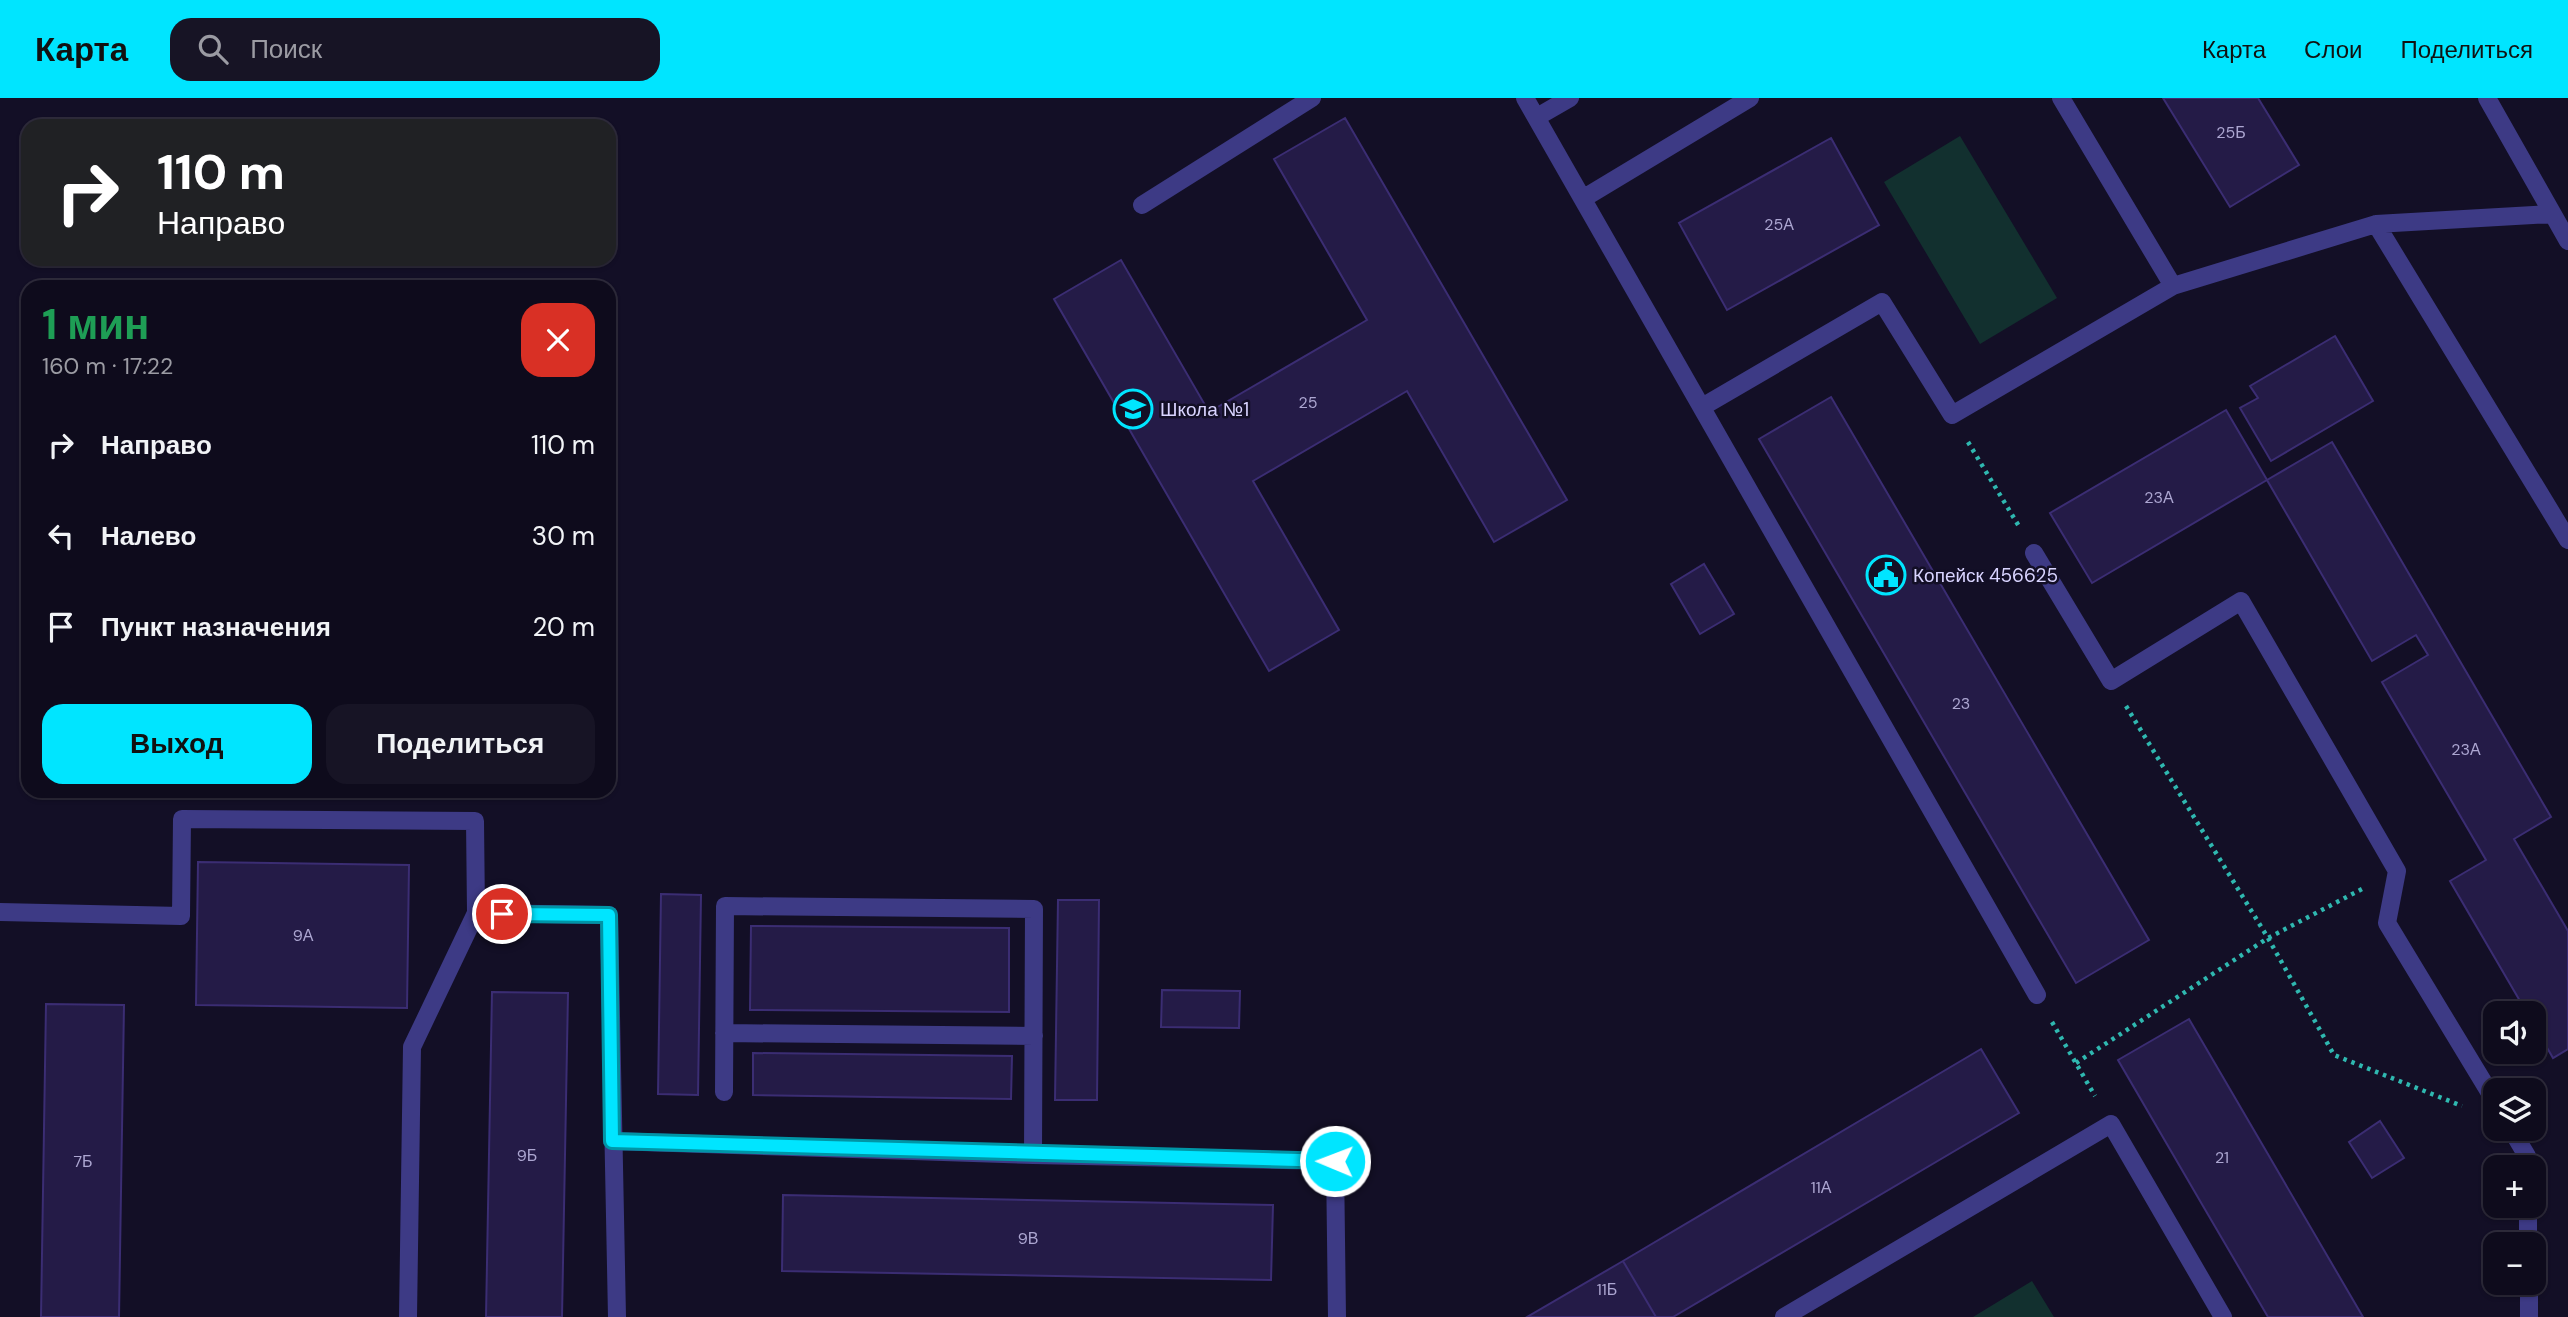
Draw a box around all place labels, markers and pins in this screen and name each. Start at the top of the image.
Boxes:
school or university icon: Школа №1 [1112,388,1154,430]
place label: Школа №1 [1160,397,1249,422]
public building icon: Копейск 456625 [1865,554,1907,596]
place label: Копейск 456625 [1913,563,2058,588]
pin [472,884,532,944]

